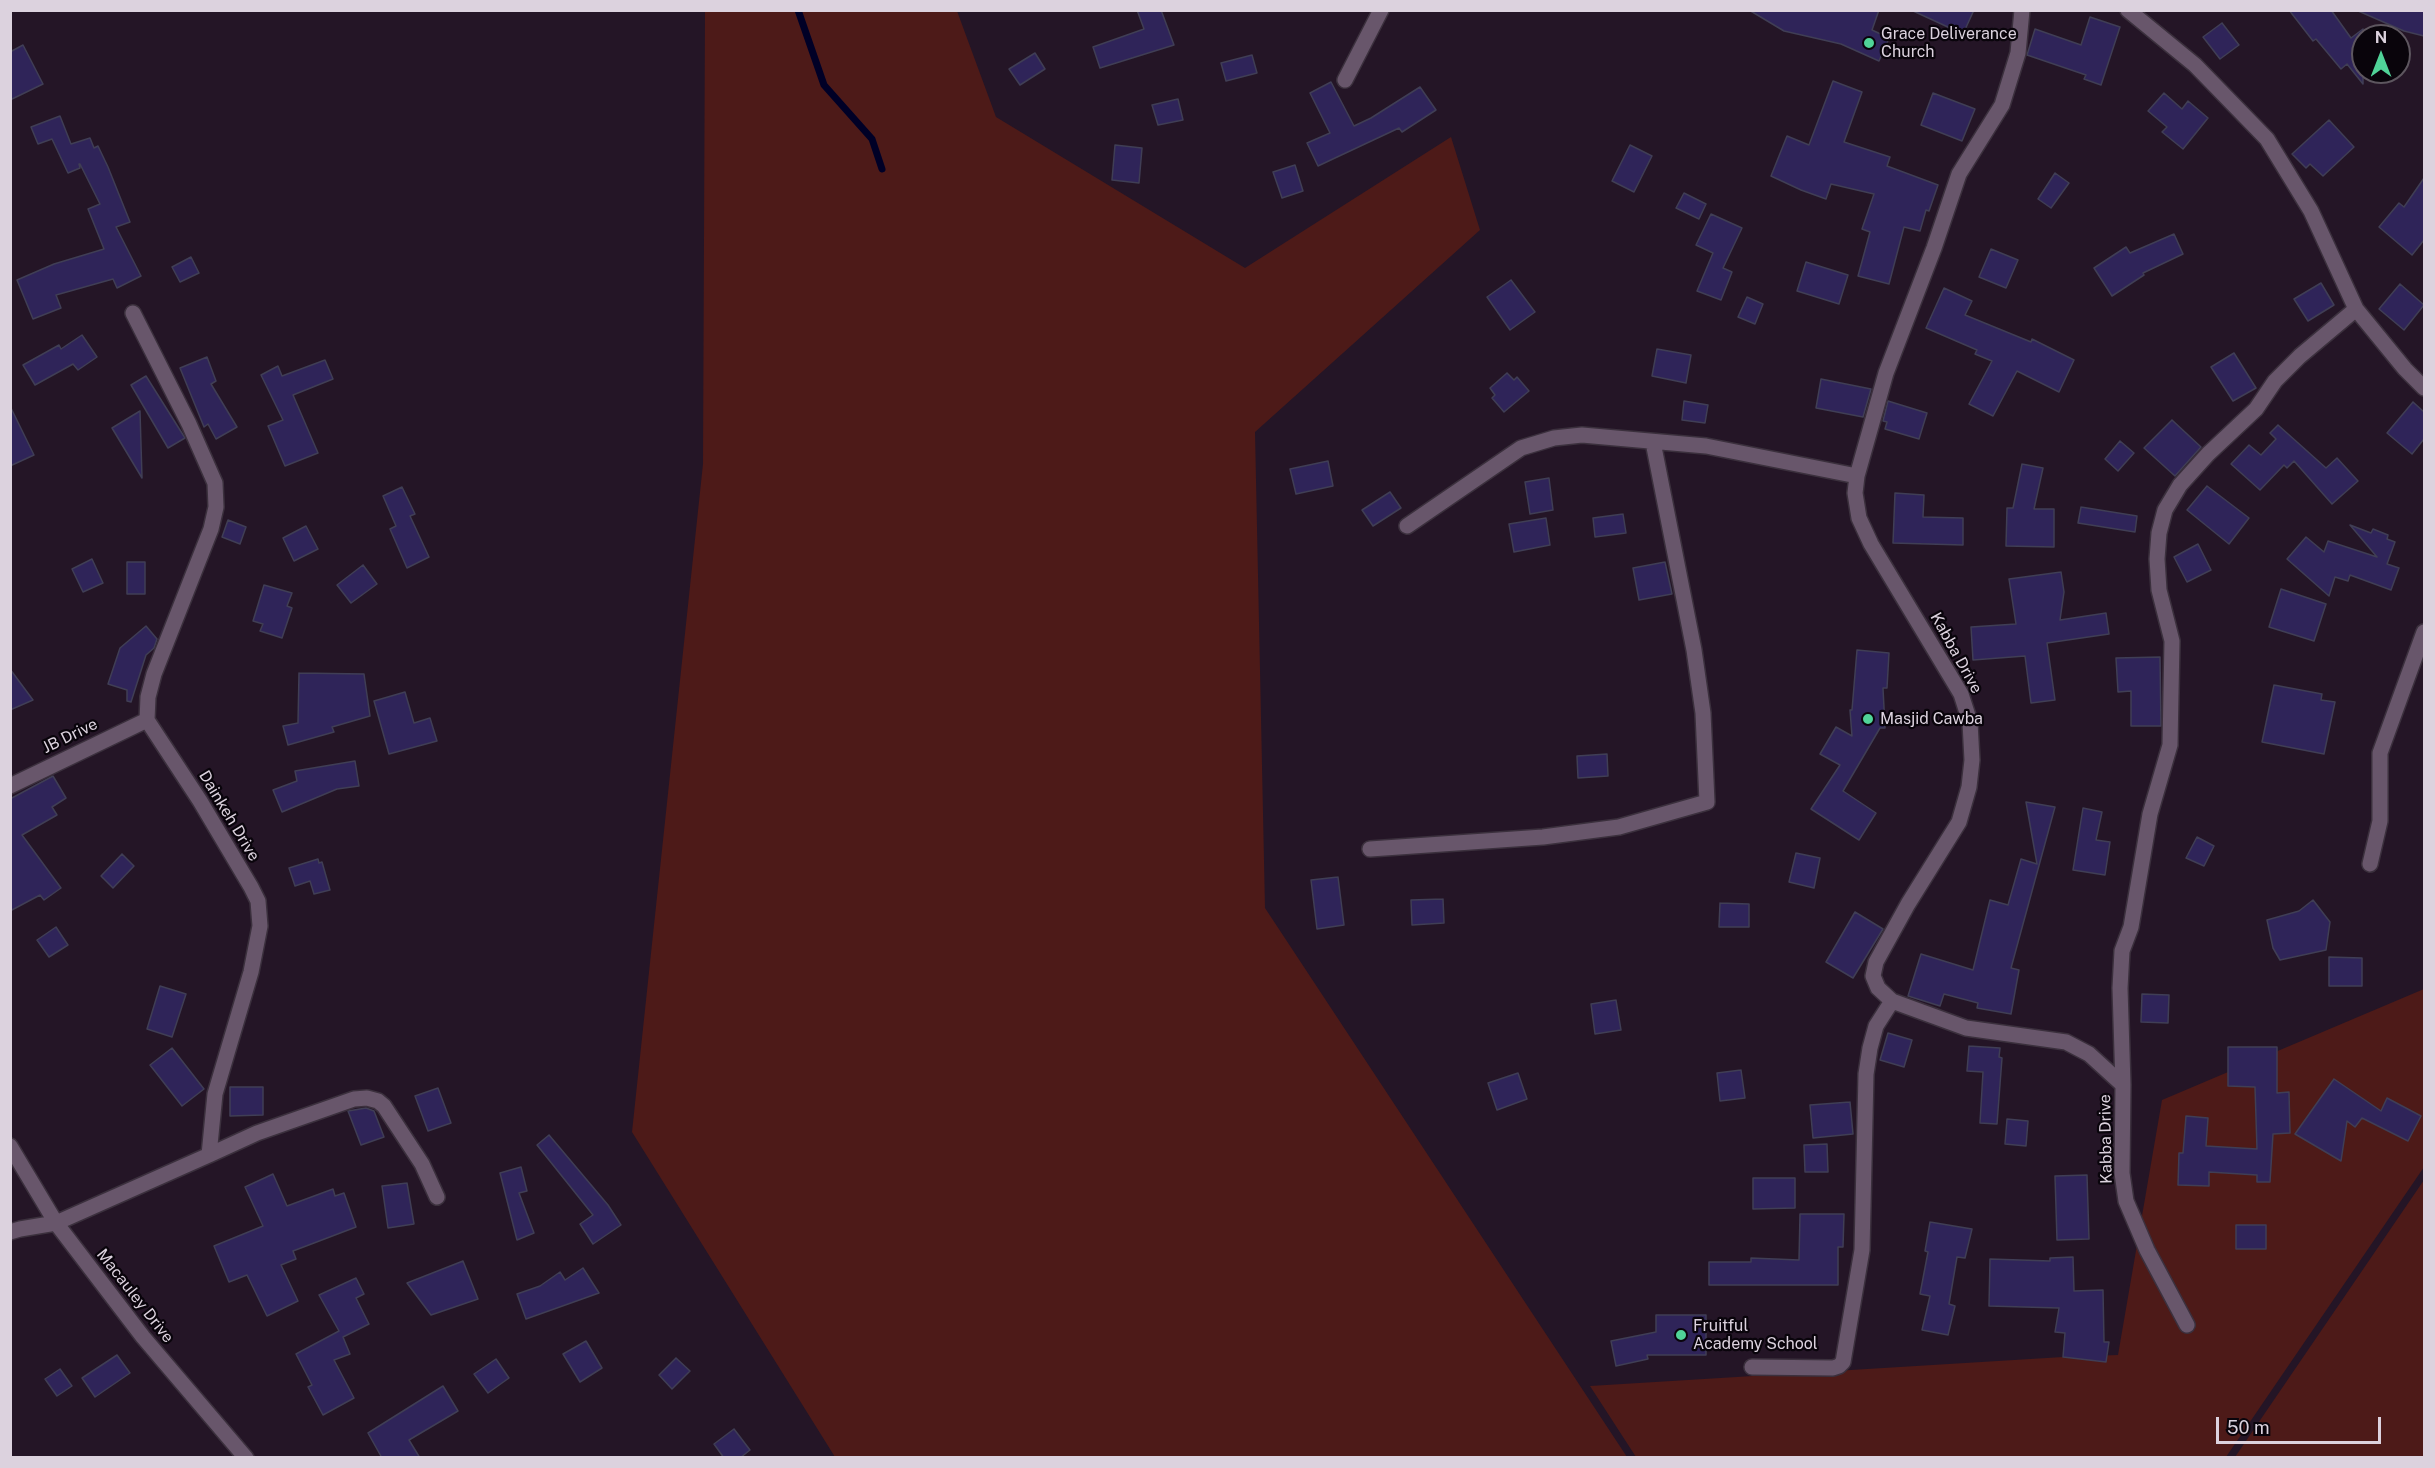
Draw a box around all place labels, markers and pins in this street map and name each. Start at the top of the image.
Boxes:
place label: Grace Deliverance Church [1881,24,2017,62]
marker: Grace Deliverance Church [1862,36,1876,50]
place label: Masjid Cawba [1880,709,1983,729]
marker: Masjid Cawba [1861,712,1875,726]
place label: Fruitful Academy School [1693,1316,1818,1354]
marker: Fruitful Academy School [1674,1328,1688,1342]

